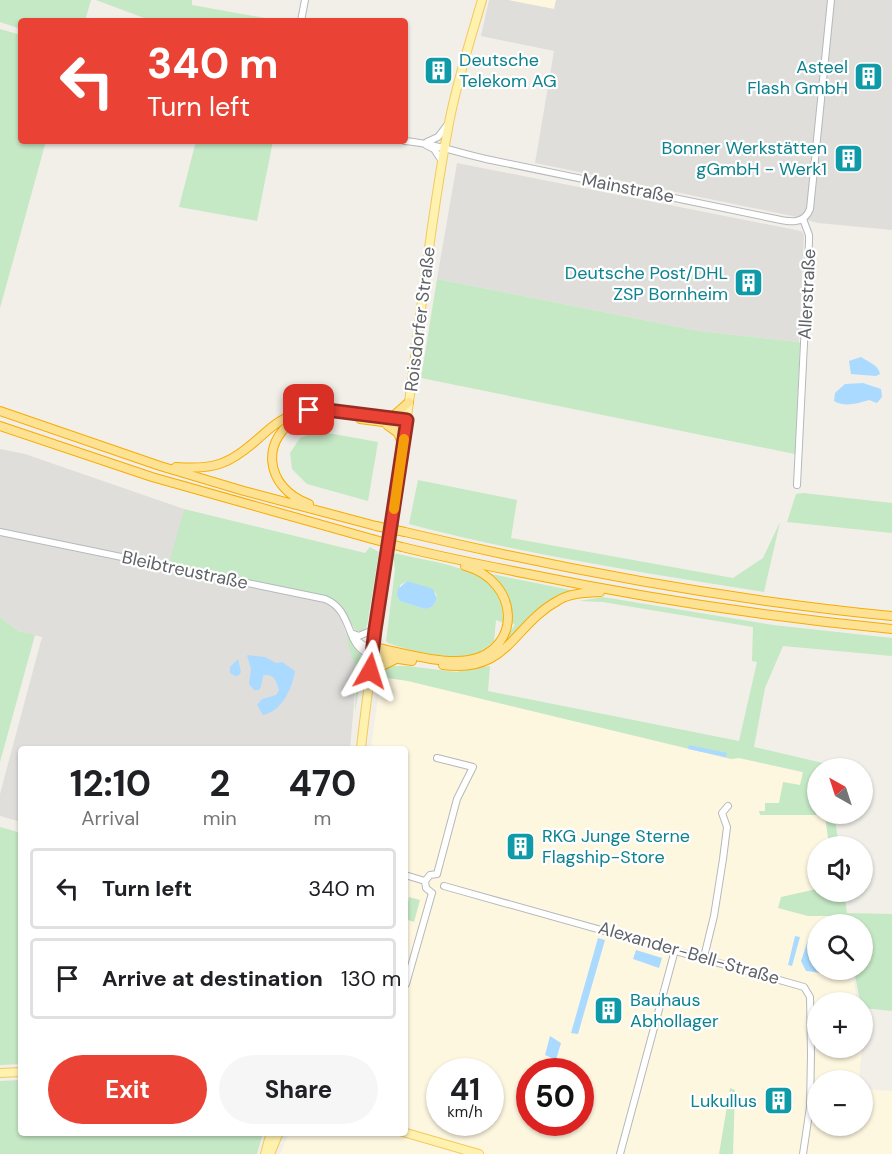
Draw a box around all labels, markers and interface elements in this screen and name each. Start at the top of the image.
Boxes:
text: 340 m [147,36,279,91]
icon: left [48,42,126,120]
place label: Deutsche Telekom AG [459,48,557,93]
building icon: Deutsche Telekom AG [422,54,454,86]
place label: Asteel Flash GmbH [747,55,848,100]
building icon: Asteel Flash GmbH [853,61,885,93]
text: Turn left [147,89,250,124]
place label: Bonner Werkstätten gGmbH - Werk1 [662,136,827,181]
building icon: Bonner Werkstätten gGmbH - Werk1 [832,142,864,174]
street label: Mainstraße [580,167,676,209]
street label: Roisdorfer Straße [399,245,441,393]
street label: Allerstraße [793,248,821,340]
place label: Deutsche Post/DHL ZSP Bornheim [565,261,728,306]
building icon: Deutsche Post/DHL ZSP Bornheim [733,267,765,299]
pin [283,384,334,435]
icon: arrive [292,393,325,426]
street label: Bleibtreustraße [120,545,250,595]
position arrow [338,639,402,703]
north arrow [807,758,873,824]
map controls [807,758,873,1136]
text: 12:10 [70,760,151,807]
text: 2 [209,760,230,807]
text: 470 [288,760,356,807]
text: Arrival [81,805,139,831]
text: min [203,805,237,831]
text: m [313,805,331,831]
place label: RKG Junge Sterne Flagship-Store [542,824,690,869]
building icon: RKG Junge Sterne Flagship-Store [505,830,537,862]
button: sound [807,836,873,902]
icon: left [51,872,84,905]
text: Turn left [102,874,192,903]
text: 340 m [308,874,375,903]
button: search [807,914,873,980]
street label: Alexander-Bell-Straße [596,916,782,990]
icon: arrive [51,962,84,995]
text: Arrive at destination [102,964,323,993]
text: 130 m [341,964,401,993]
place label: Bauhaus Abhollager [630,988,719,1033]
button: + [807,992,873,1058]
building icon: Bauhaus Abhollager [593,994,625,1026]
button: Exit [48,1055,207,1124]
button: Share [219,1055,378,1124]
speed limit sign: 50 [516,1058,594,1136]
text: 41 [450,1070,480,1109]
button: − [807,1070,873,1136]
building icon: Lukullus [762,1085,794,1117]
place label: Lukullus [690,1089,757,1113]
text: km/h [447,1102,483,1122]

